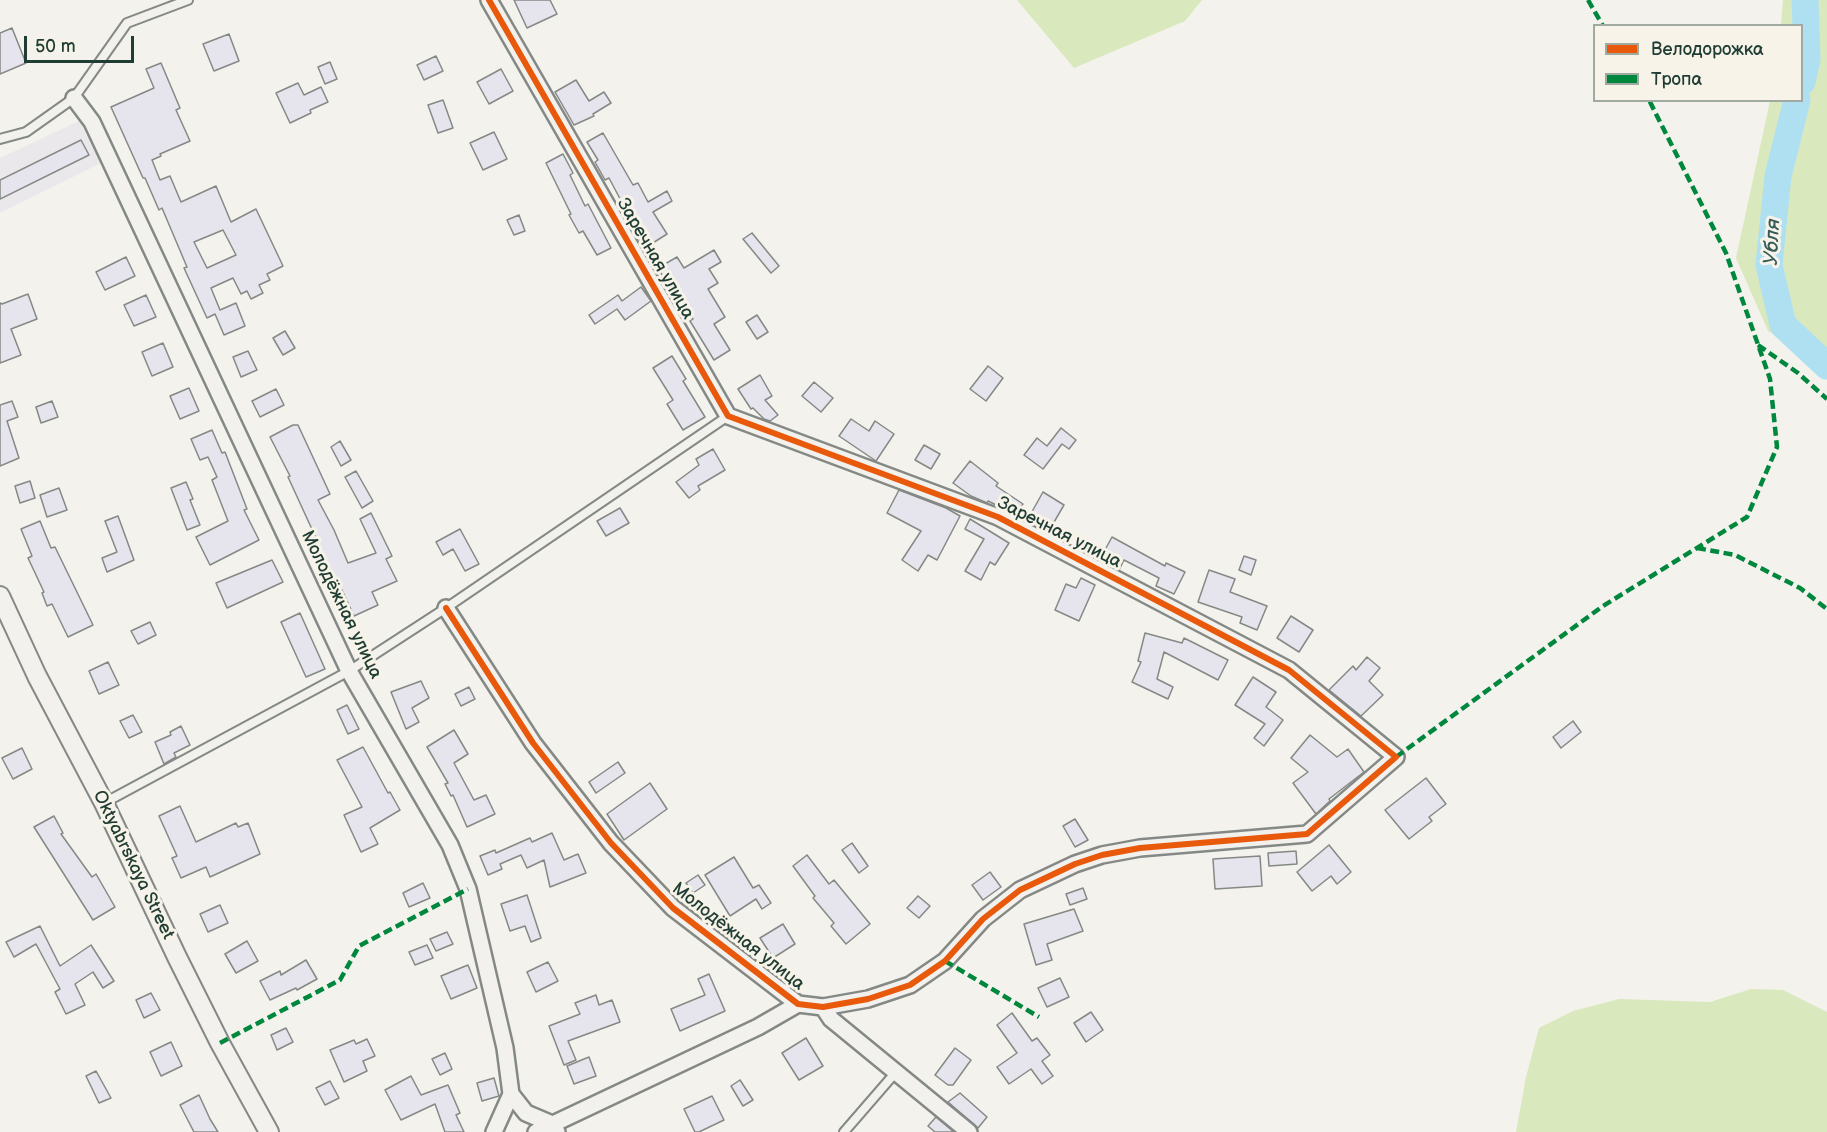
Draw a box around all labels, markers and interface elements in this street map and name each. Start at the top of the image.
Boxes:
scale bar [27,24,136,62]
legend [1593,24,1803,102]
text: 50 m [35,36,76,57]
text: Велодорожка [1651,39,1764,60]
text: Тропа [1651,69,1702,90]
street label: Заречная улица [612,195,698,323]
water label: Убля [1760,218,1786,266]
street label: Заречная улица [993,492,1125,574]
street label: Молодёжная улица [296,527,386,683]
street label: Oktyabrskaya Street [88,787,178,943]
street label: Молодёжная улица [667,879,809,995]

